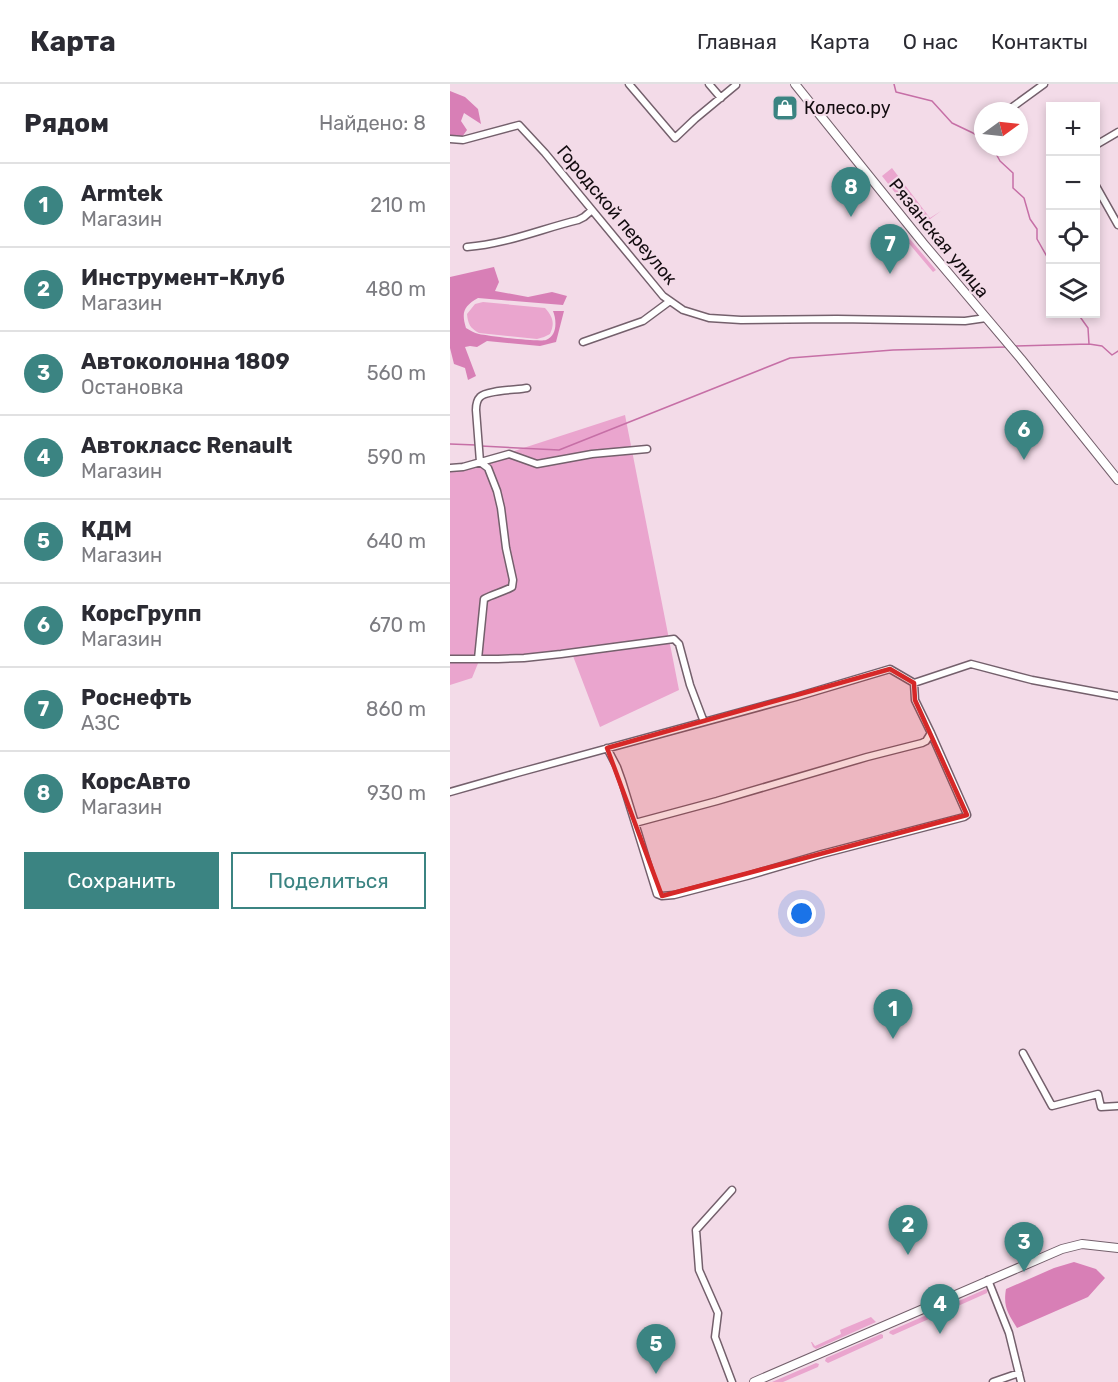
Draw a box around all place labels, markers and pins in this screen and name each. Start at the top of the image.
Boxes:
shop icon: Колесо.ру [770,93,800,123]
place label: Колесо.ру [804,97,891,119]
pin: 8 [832,168,870,217]
pin: 7 [870,224,910,274]
pin: 6 [1004,410,1044,460]
pin: 1 [874,990,912,1039]
pin: 2 [888,1206,928,1255]
pin: 3 [1004,1222,1044,1272]
pin: 4 [920,1284,960,1334]
pin: 5 [636,1324,676,1374]

